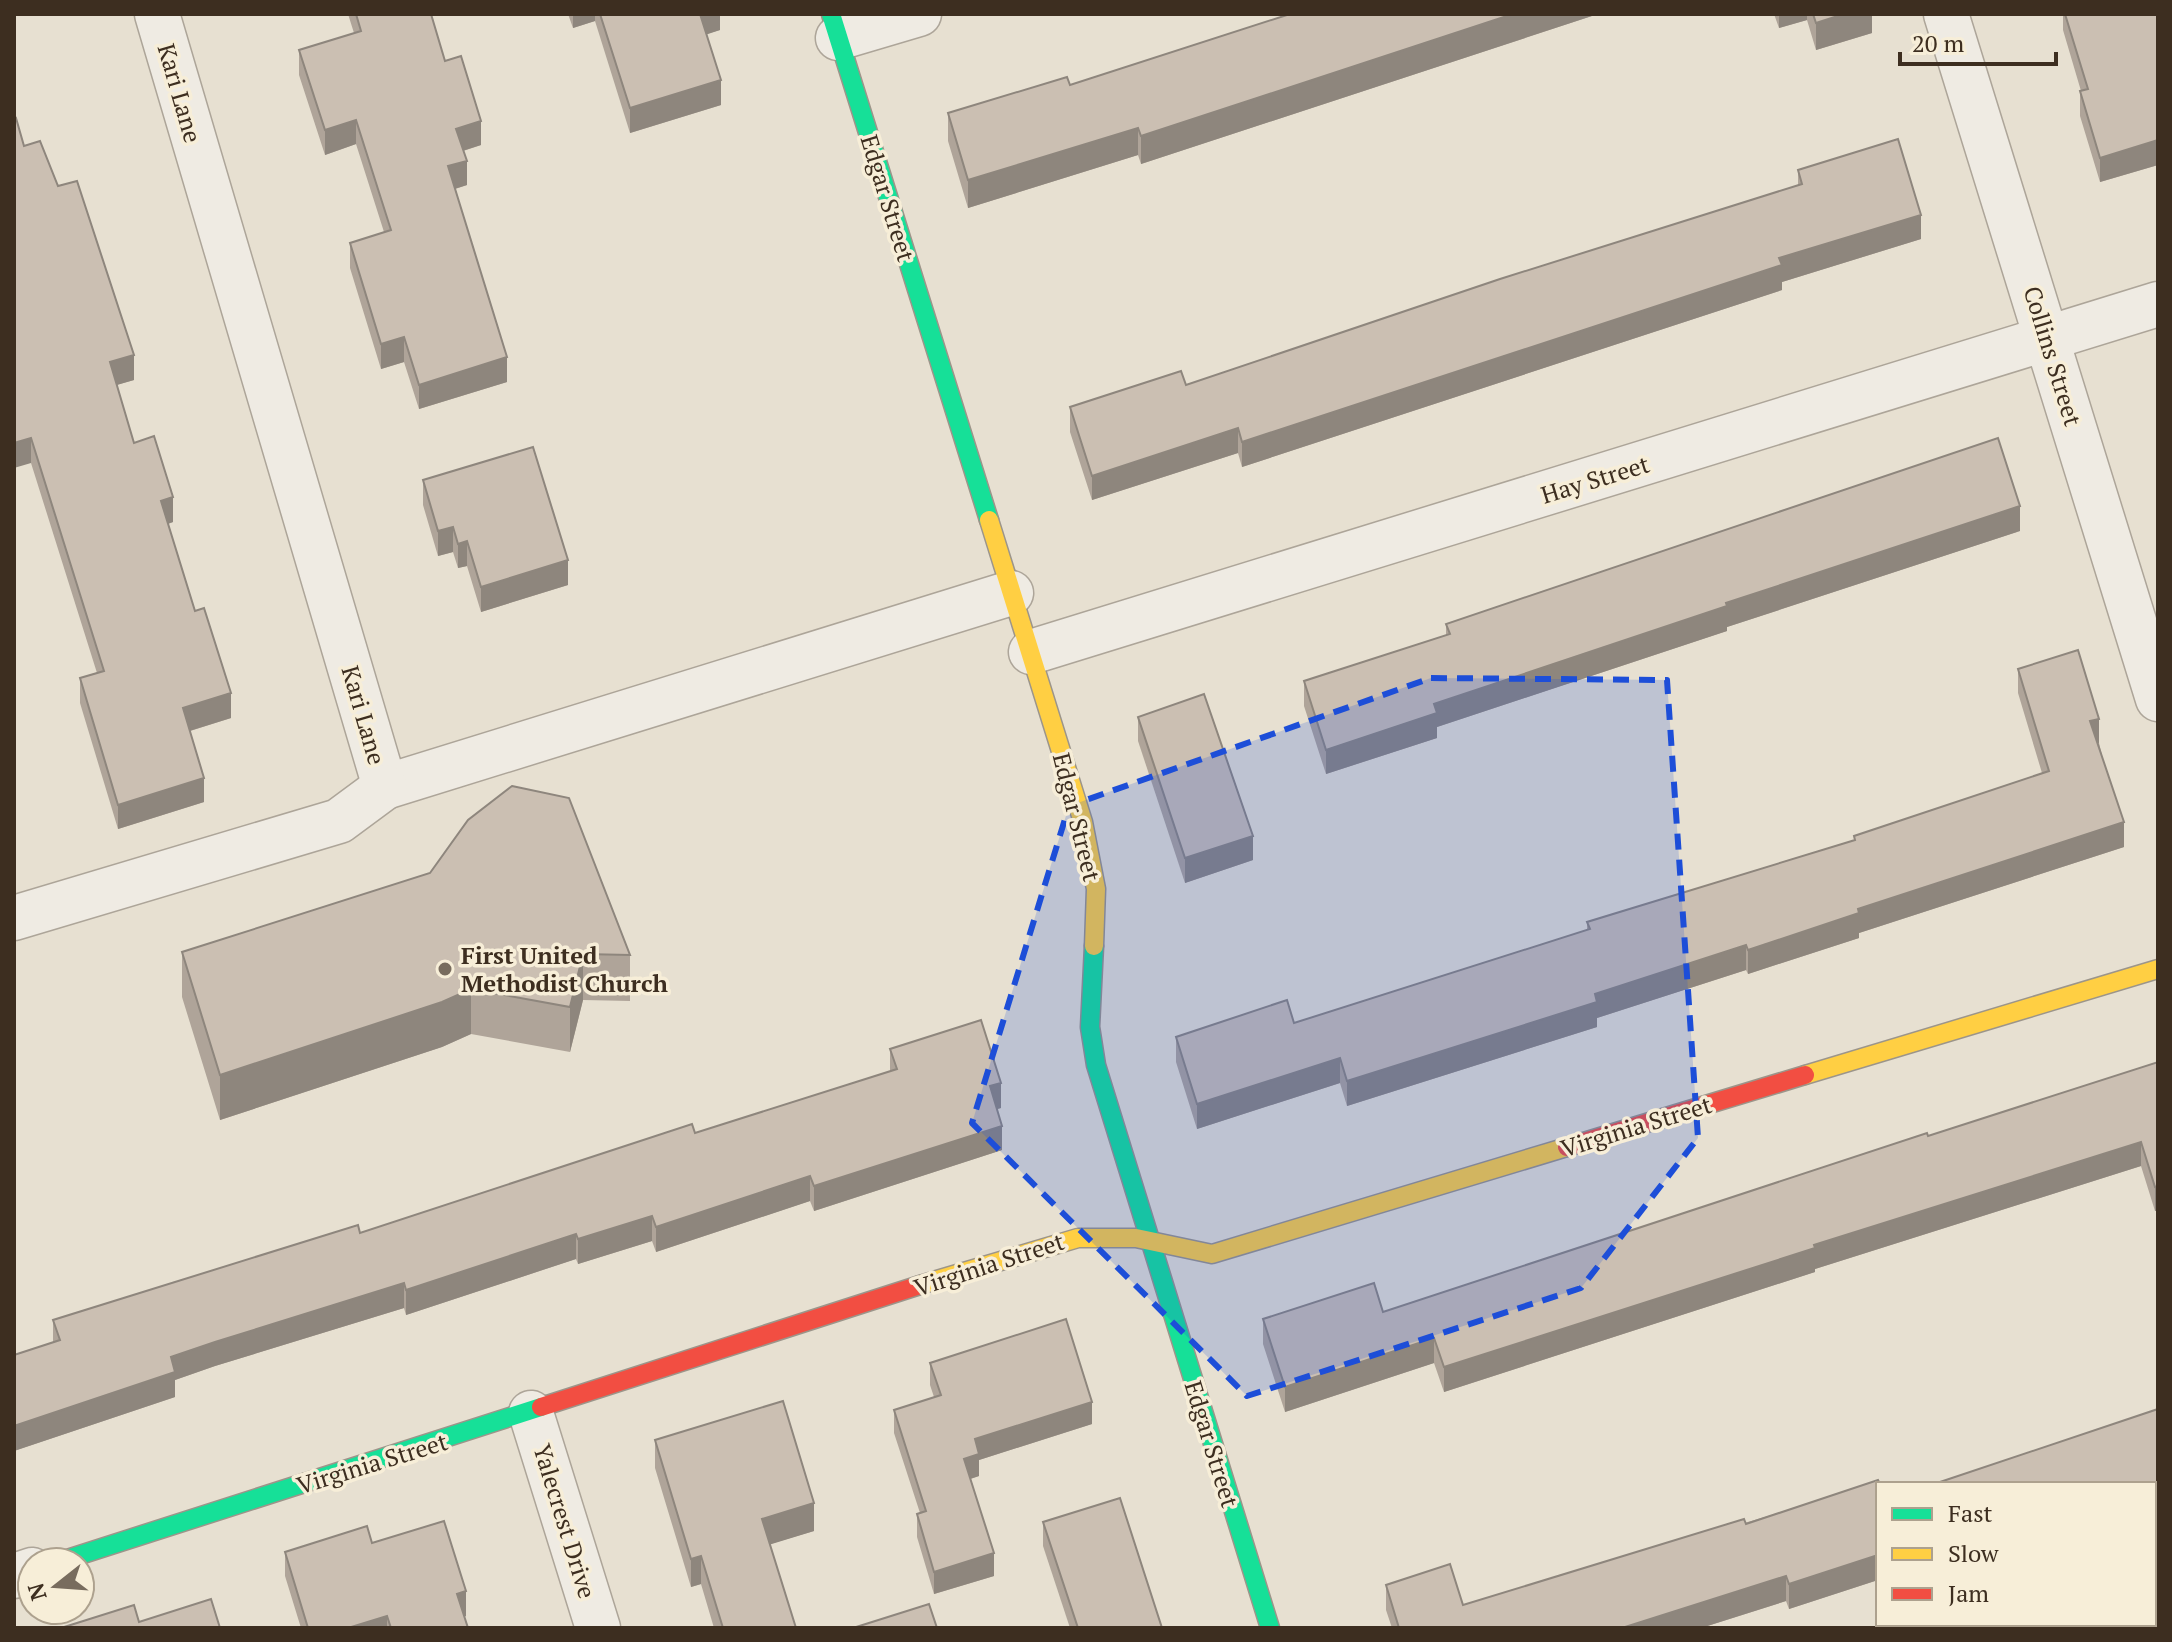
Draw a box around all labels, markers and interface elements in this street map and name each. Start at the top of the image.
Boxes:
scale bar [1900,16,2056,66]
text: 20 m [1912,27,1964,59]
street label: Kari Lane [151,40,209,146]
street label: Edgar Street [854,131,922,265]
street label: Collins Street [2017,282,2089,430]
street label: Hay Street [1537,447,1653,511]
street label: Kari Lane [335,662,393,768]
street label: Edgar Street [1046,750,1108,885]
place label: First United Methodist Church [461,939,669,999]
marker: First United Methodist Church [436,960,454,978]
street label: Virginia Street [1557,1088,1715,1164]
street label: Virginia Street [910,1225,1068,1303]
street label: Edgar Street [1178,1377,1246,1511]
street label: Virginia Street [293,1425,451,1501]
street label: Yalecrest Drive [526,1440,604,1602]
legend [1876,1482,2156,1626]
text: Fast [1948,1497,1993,1529]
text: Slow [1948,1537,1999,1569]
north arrow [16,1546,96,1626]
text: Jam [1948,1577,1989,1609]
text: N [20,1579,53,1604]

